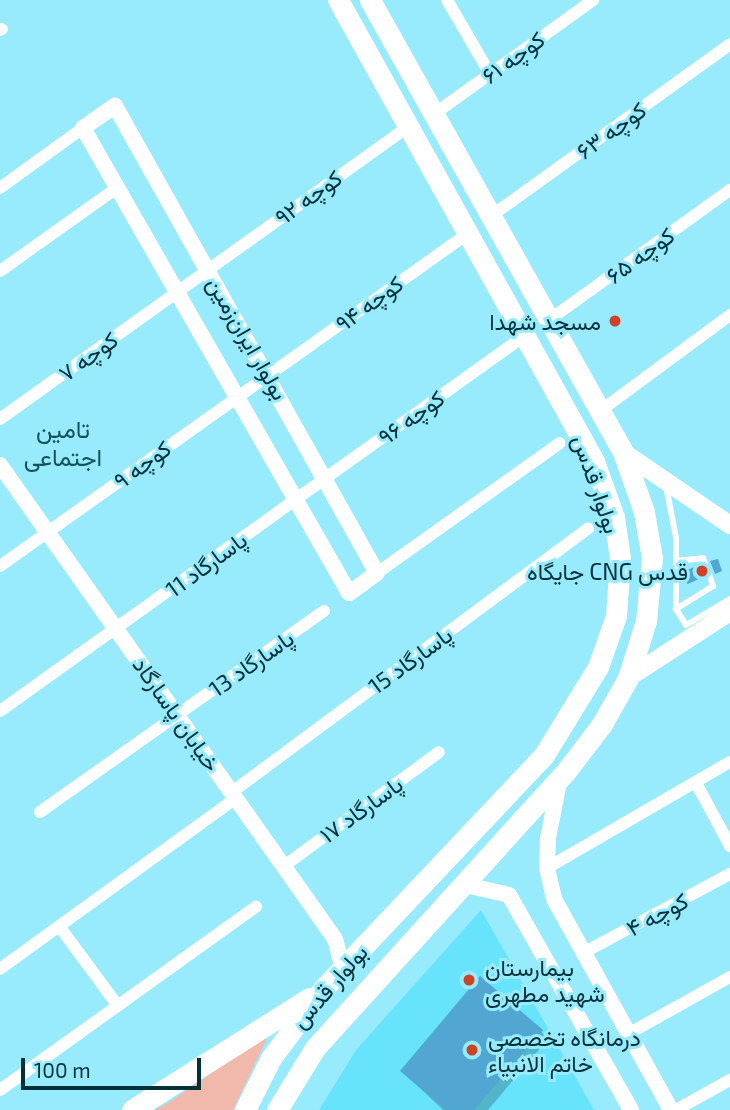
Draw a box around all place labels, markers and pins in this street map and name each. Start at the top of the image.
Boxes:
place label: مسجد شهدا [489,307,601,335]
marker: مسجد شهدا [607,313,623,329]
place label: جایگاه CNG قدس [527,557,688,585]
marker: جایگاه CNG قدس [694,563,710,579]
place label: بیمارستان شهید مطهری [485,953,605,1007]
marker: بیمارستان شهید مطهری [459,970,479,990]
place label: درمانگاه تخصصی خاتم الانبیاء [488,1023,641,1077]
marker: درمانگاه تخصصی خاتم الانبیاء [462,1040,482,1060]

